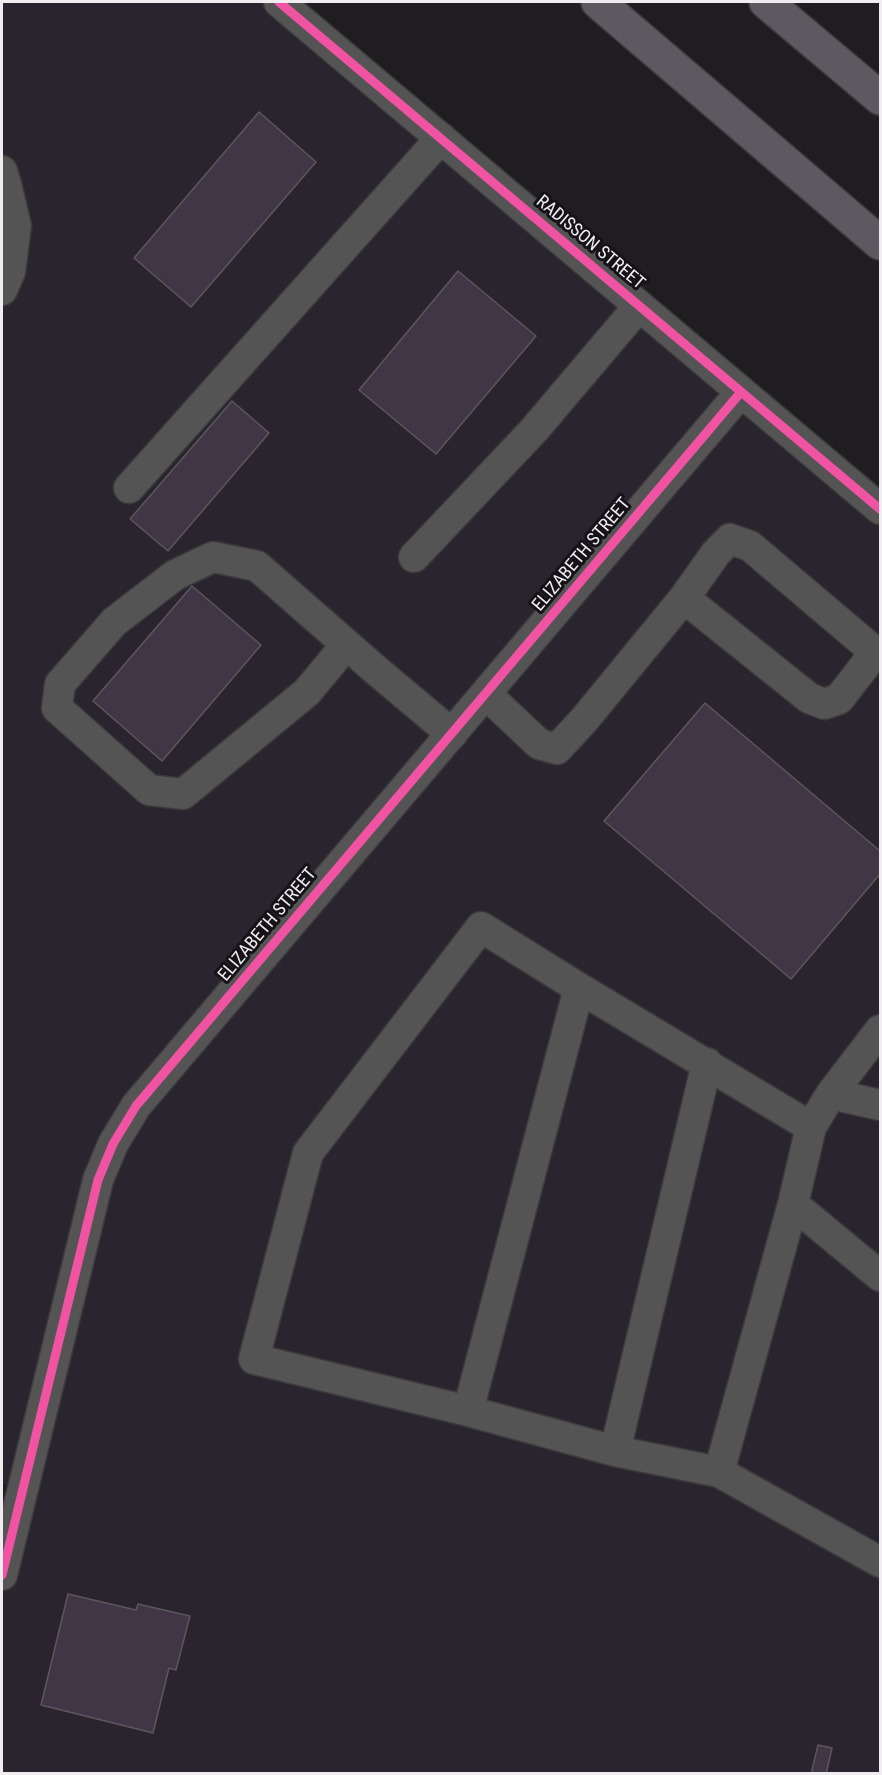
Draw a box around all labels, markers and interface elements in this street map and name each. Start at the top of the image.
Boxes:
street label: RADISSON STREET [531,191,649,295]
street label: ELIZABETH STREET [528,494,636,616]
street label: ELIZABETH STREET [214,864,322,986]

